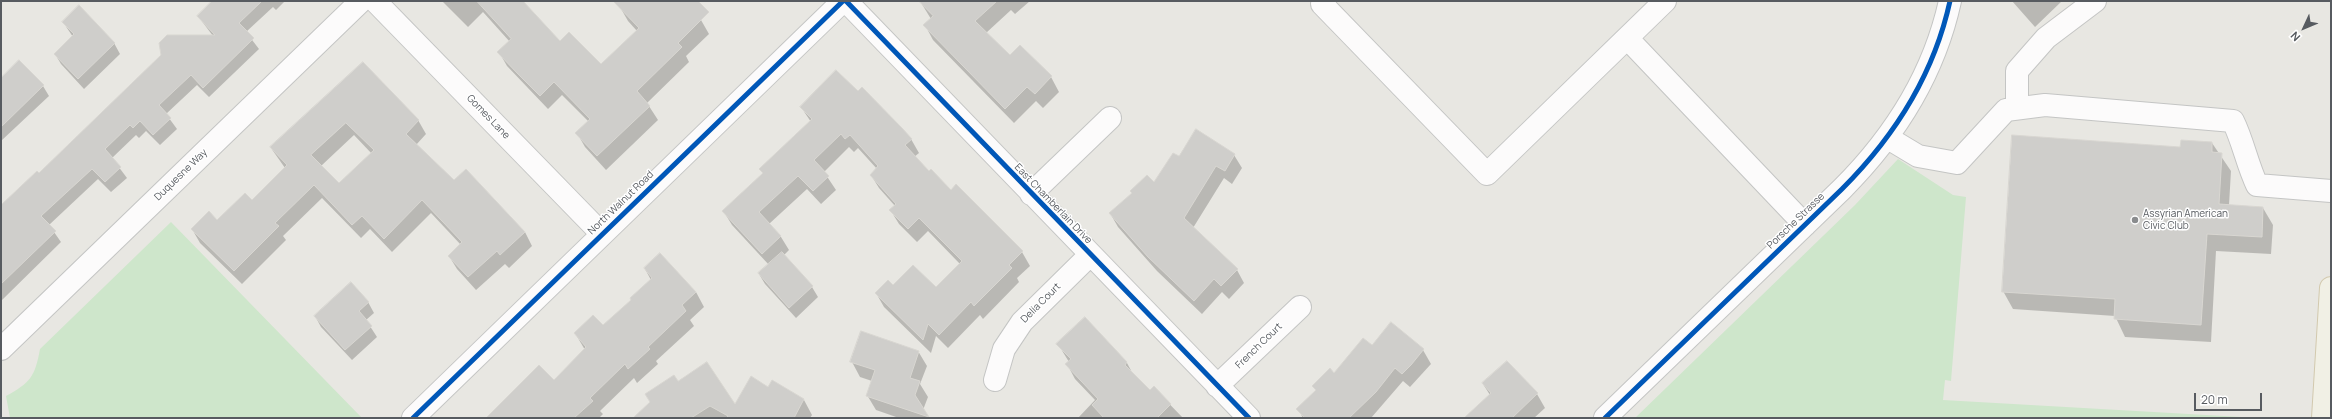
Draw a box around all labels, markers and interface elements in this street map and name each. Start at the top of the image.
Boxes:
north arrow [2284,8,2324,48]
text: N [2287,29,2303,45]
street label: Gomes Lane [464,92,512,142]
street label: Duquesne Way [152,147,210,203]
street label: East Chamberlain Drive [1012,162,1094,246]
street label: North Walnut Road [586,169,656,237]
street label: Porsche Strasse [1765,191,1827,251]
place label: Assyrian American Civic Club [2143,208,2228,232]
marker: Assyrian American Civic Club [2130,215,2140,225]
street label: Delia Court [1019,281,1063,325]
street label: French Court [1233,321,1285,371]
scale bar [2196,385,2264,411]
text: 20 m [2201,391,2228,408]

